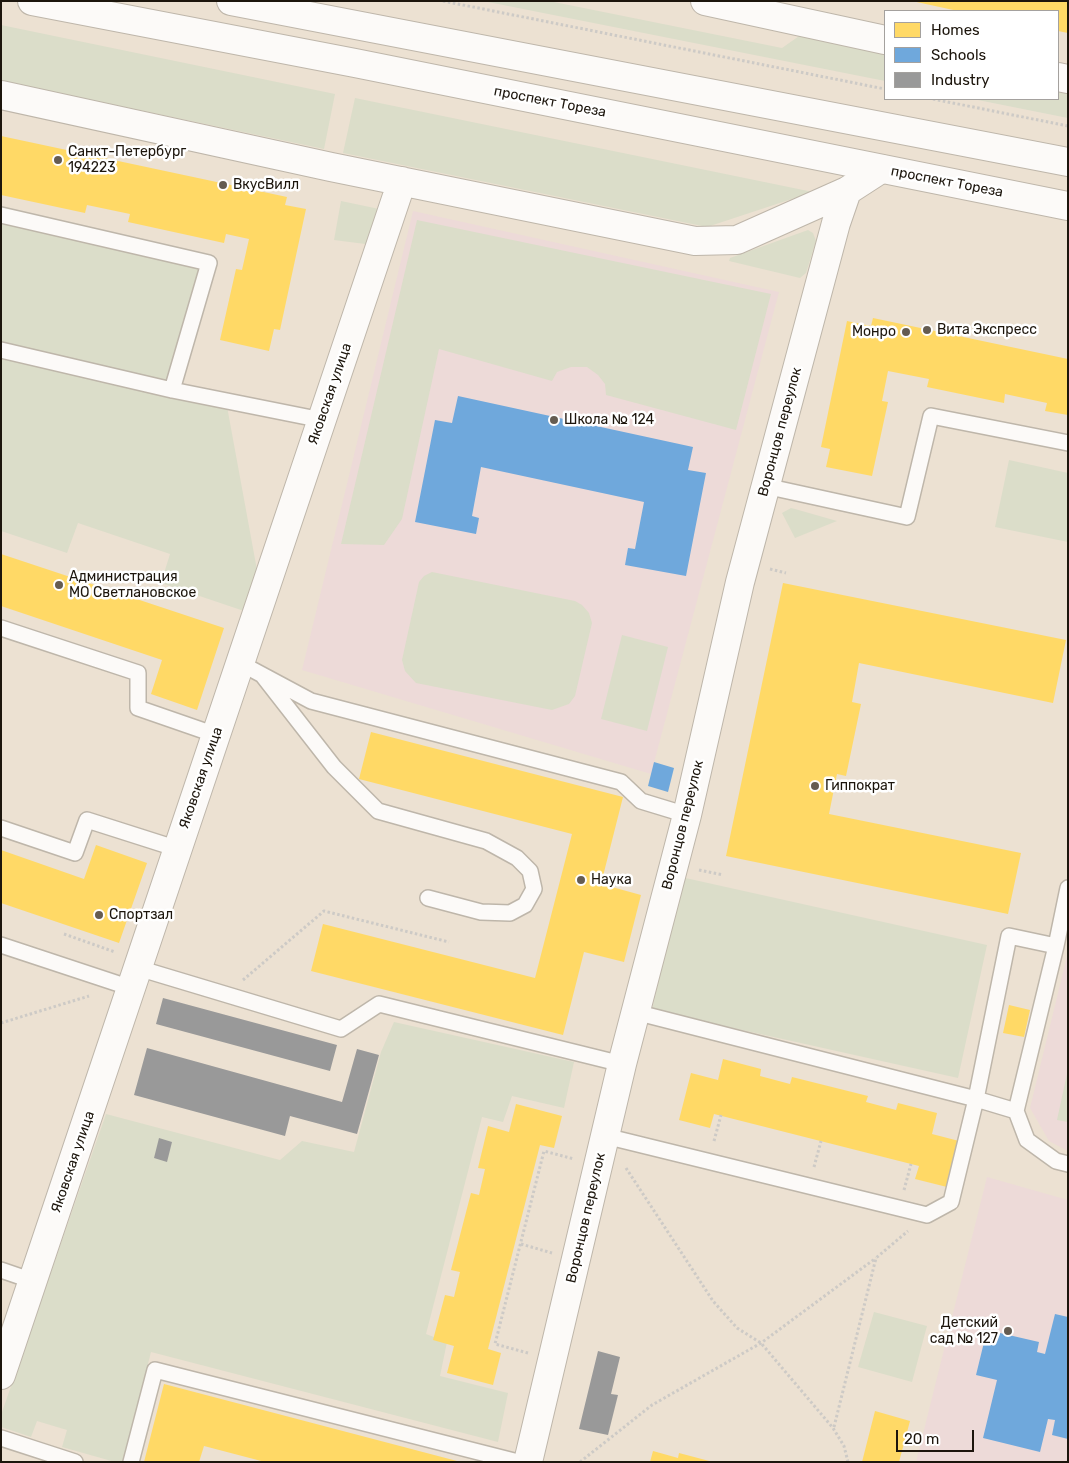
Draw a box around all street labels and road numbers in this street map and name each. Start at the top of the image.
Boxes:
street label: проспект Тореза [493,83,607,121]
street label: проспект Тореза [890,163,1004,201]
street label: Яковская улица [305,341,355,447]
street label: Воронцов переулок [755,366,805,498]
street label: Яковская улица [176,725,226,831]
street label: Воронцов переулок [659,758,707,892]
street label: Яковская улица [48,1109,98,1215]
street label: Воронцов переулок [563,1151,609,1285]

